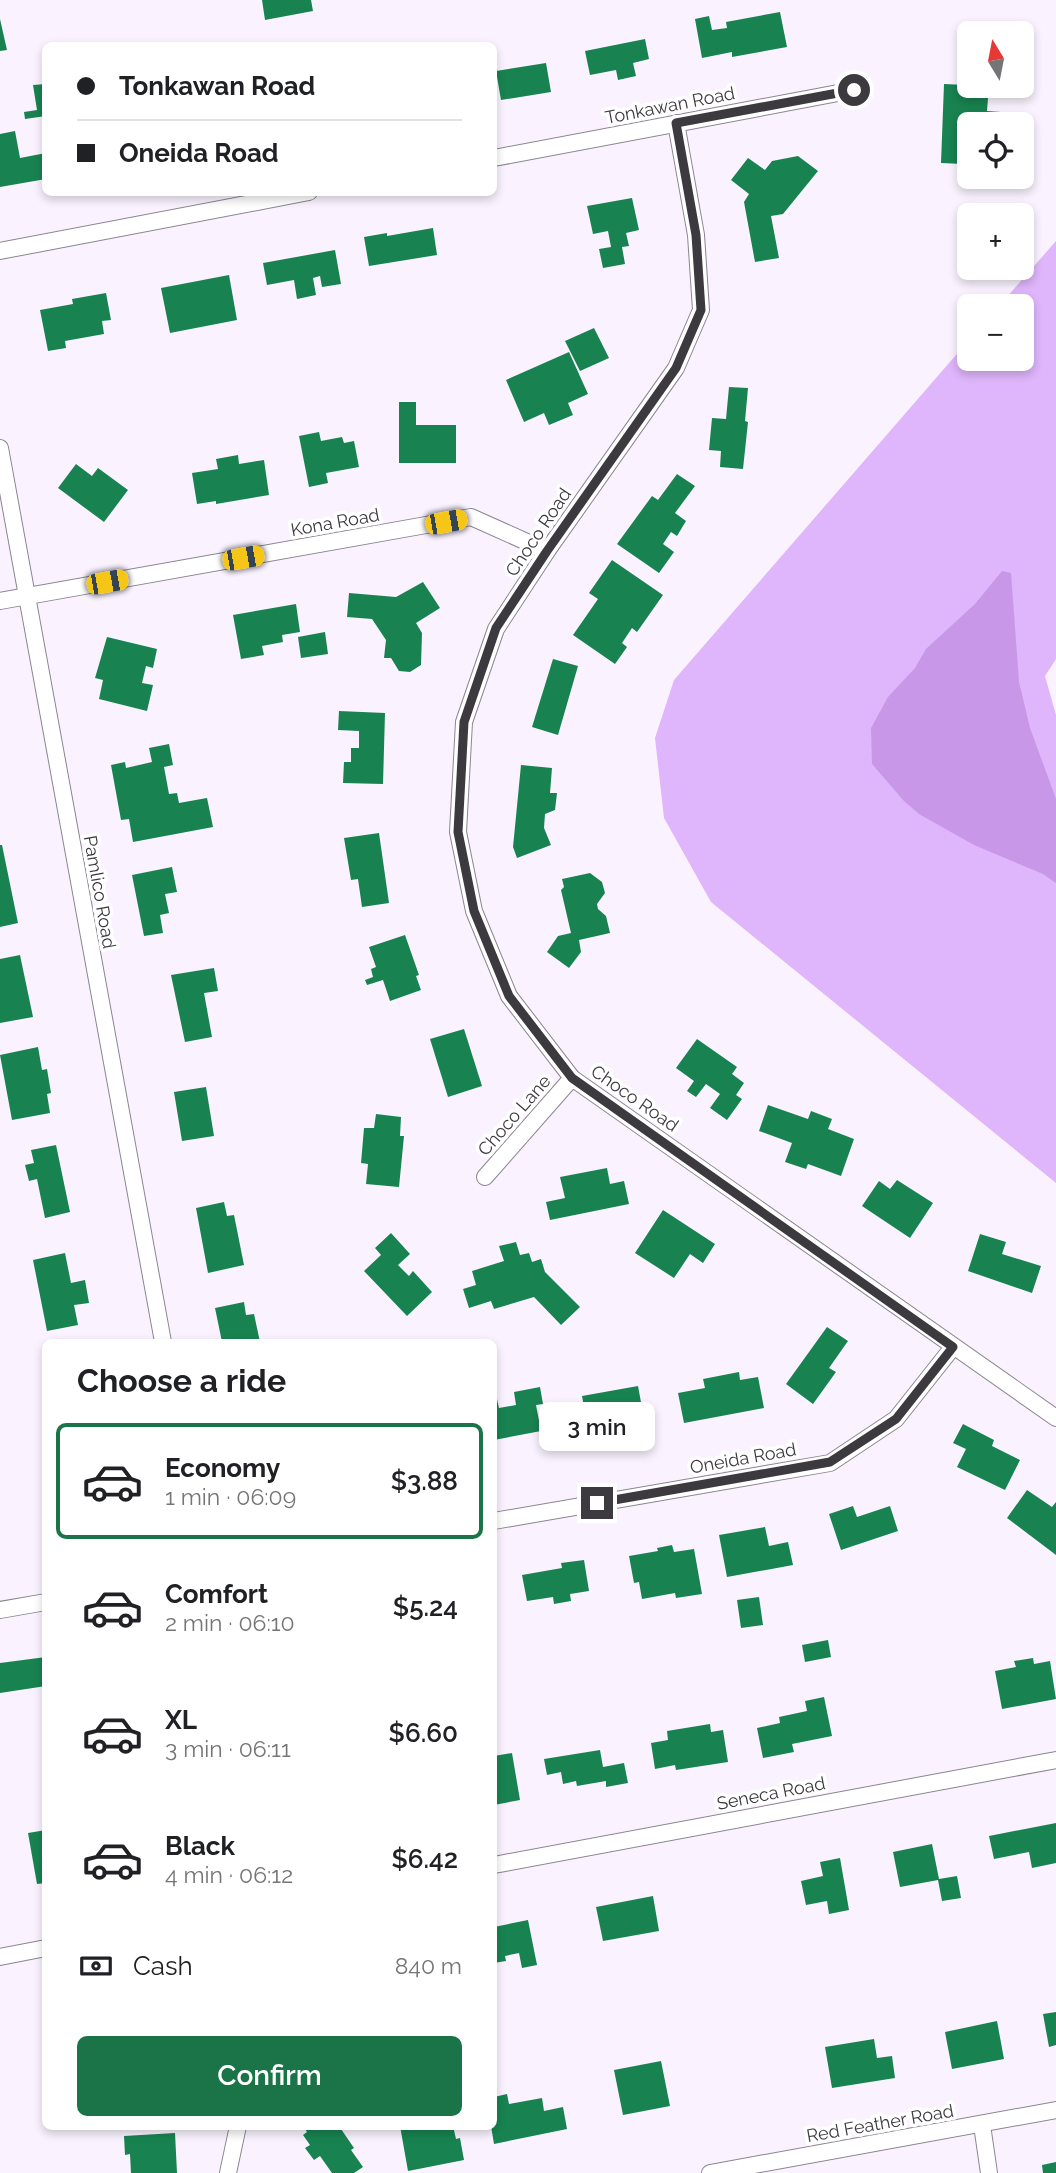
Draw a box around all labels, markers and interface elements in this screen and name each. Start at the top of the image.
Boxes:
north arrow [957,21,1034,98]
map controls [957,21,1034,371]
text: Tonkawan Road [119,71,315,101]
route start [838,74,870,106]
street label: Tonkawan Road [603,82,737,128]
button: locate [957,112,1034,189]
text: Oneida Road [119,138,279,168]
button: + [957,203,1034,280]
button: − [957,294,1034,371]
street label: Choco Road [501,484,575,580]
street label: Kona Road [289,504,381,540]
car [424,508,469,536]
car [221,544,266,572]
car [85,568,130,596]
street label: Pamlico Road [80,834,120,950]
street label: Choco Road [587,1060,683,1136]
street label: Choco Lane [473,1070,555,1160]
text: Choose a ride [77,1362,286,1399]
callout: 3 min [539,1402,655,1450]
text: 3 min [568,1413,626,1440]
street label: Oneida Road [688,1438,798,1478]
icon: car [81,1450,144,1513]
text: Economy [165,1453,280,1483]
text: $3.88 [391,1466,458,1496]
text: 1 min · 06:09 [165,1483,296,1510]
route end [581,1487,613,1519]
icon: car [81,1576,144,1639]
text: Comfort [165,1579,268,1609]
text: $5.24 [393,1592,458,1622]
text: 2 min · 06:10 [165,1609,295,1636]
icon: car [81,1702,144,1765]
text: XL [165,1705,197,1735]
text: $6.60 [389,1718,458,1748]
text: 3 min · 06:11 [165,1735,291,1762]
street label: Seneca Road [715,1772,827,1814]
icon: car [81,1828,144,1891]
text: Black [165,1831,235,1861]
text: $6.42 [391,1844,458,1874]
text: 4 min · 06:12 [165,1861,293,1888]
icon: cash [77,1947,115,1985]
text: Cash [133,1951,193,1981]
text: 840 m [395,1952,462,1979]
button: Confirm [77,2036,462,2116]
street label: Red Feather Road [805,2100,955,2146]

